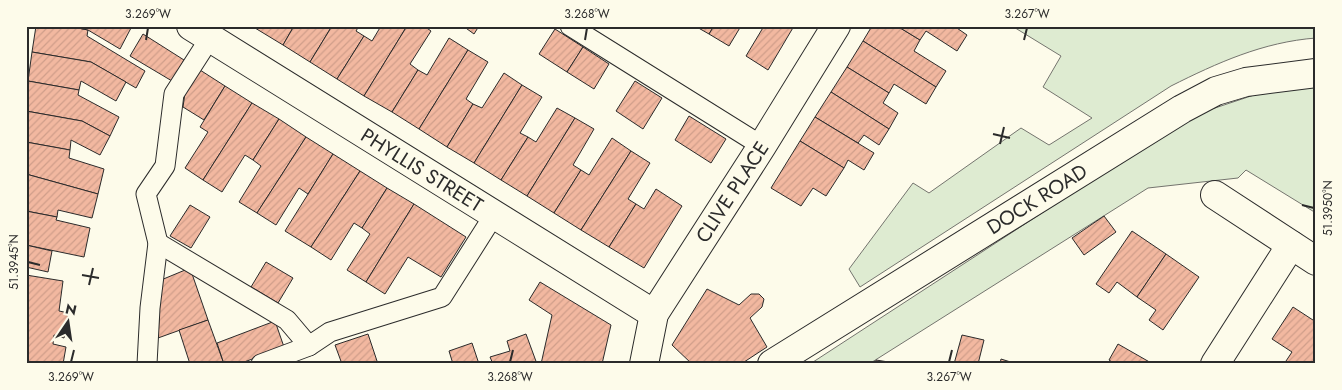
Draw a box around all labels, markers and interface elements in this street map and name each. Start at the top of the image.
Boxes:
text: 3.269°W [125,5,171,23]
text: 3.268°W [564,5,610,23]
text: 3.267°W [1004,5,1050,23]
street label: PHYLLIS STREET [355,121,489,220]
street label: CLIVE PLACE [689,136,776,249]
street label: DOCK ROAD [981,157,1093,242]
text: 51.3950°N [1319,180,1337,236]
text: 51.3945°N [5,234,23,290]
north arrow [42,298,92,348]
text: N [63,298,79,320]
text: 3.269°W [48,368,94,386]
text: 3.268°W [487,368,533,386]
text: 3.267°W [926,368,972,386]

